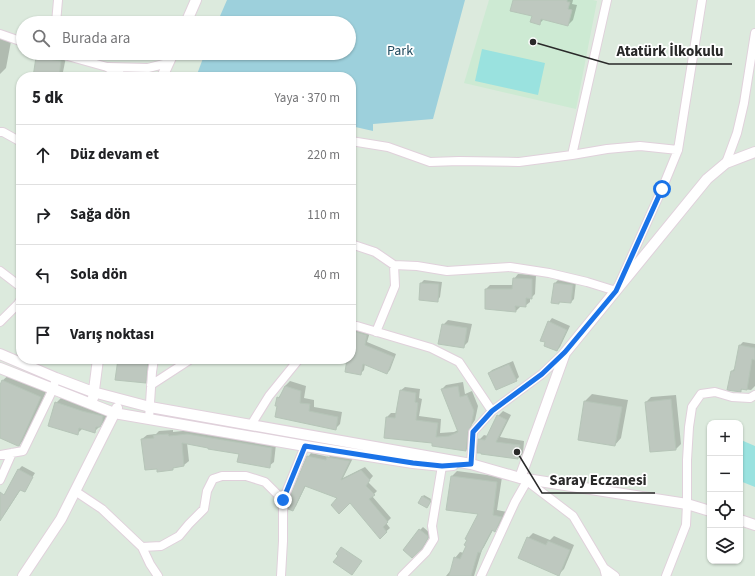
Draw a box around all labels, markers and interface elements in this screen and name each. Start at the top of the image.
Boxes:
search box [16,16,356,60]
icon: search [30,27,52,49]
text: Burada ara [62,28,130,49]
callout: Atatürk İlkokulu [609,37,732,64]
park label: Park [387,41,413,61]
text: Atatürk İlkokulu [615,41,724,62]
text: 5 dk [32,86,63,110]
text: Yaya · 370 m [275,89,340,107]
icon: ahead [32,144,54,166]
text: Düz devam et [70,144,159,165]
text: 220 m [307,146,340,164]
route start [653,180,671,198]
icon: right [32,204,54,226]
text: Sağa dön [70,204,130,225]
text: 110 m [307,206,340,224]
icon: left [32,264,54,286]
text: Sola dön [70,264,127,285]
text: 40 m [314,266,340,284]
icon: arrive [32,324,54,346]
text: Varış noktası [70,324,154,345]
map controls [707,420,743,564]
button: + [707,420,743,456]
button: − [707,456,743,492]
callout: Saray Eczanesi [542,466,655,493]
text: Saray Eczanesi [549,470,647,491]
route end [274,491,292,509]
button: locate [707,492,743,528]
button: layers [707,528,743,564]

